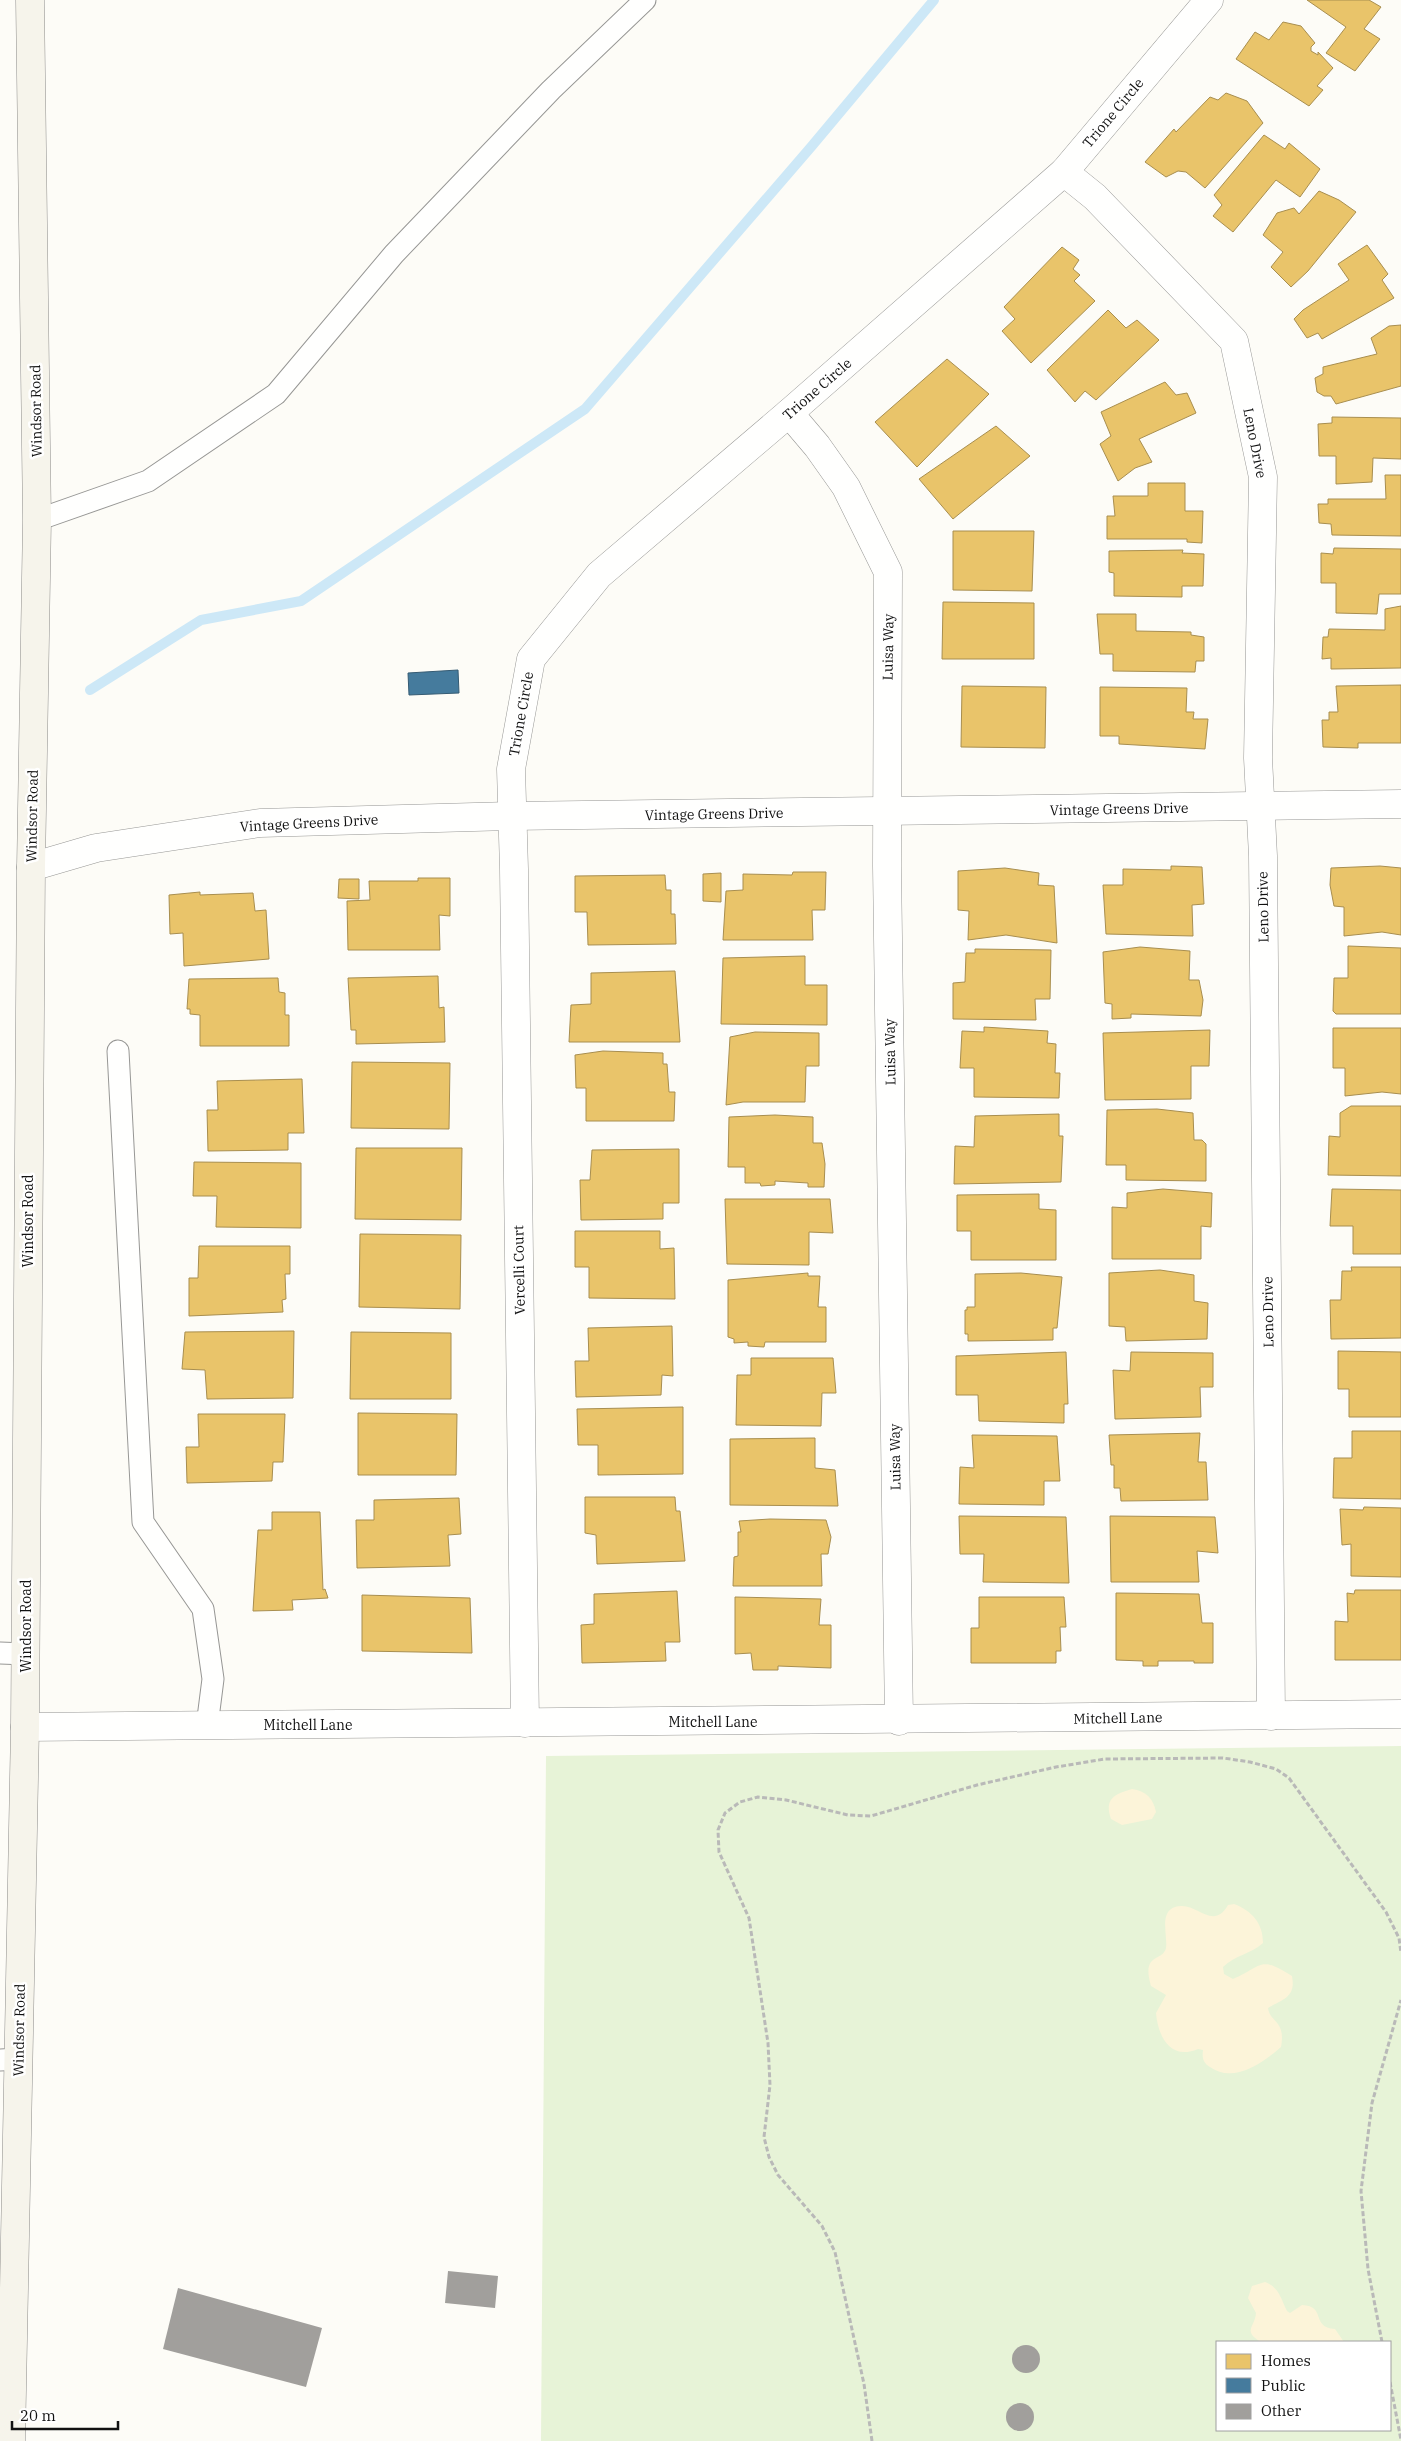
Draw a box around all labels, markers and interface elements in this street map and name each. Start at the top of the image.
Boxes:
street label: Trione Circle [1079,74,1147,152]
street label: Trione Circle [779,354,855,424]
street label: Windsor Road [26,364,46,458]
street label: Leno Drive [1239,406,1271,480]
street label: Luisa Way [878,613,898,680]
street label: Trione Circle [505,670,537,758]
street label: Windsor Road [22,769,42,863]
street label: Vintage Greens Drive [1049,799,1189,819]
street label: Vintage Greens Drive [644,804,784,824]
street label: Vintage Greens Drive [239,810,379,836]
street label: Leno Drive [1253,871,1273,943]
street label: Luisa Way [880,1018,900,1085]
street label: Windsor Road [19,1174,37,1267]
street label: Vercelli Court [509,1225,529,1315]
street label: Leno Drive [1258,1276,1278,1348]
street label: Luisa Way [885,1423,905,1490]
street label: Windsor Road [17,1579,35,1672]
street label: Mitchell Lane [1073,1708,1163,1728]
street label: Mitchell Lane [668,1713,758,1731]
street label: Mitchell Lane [263,1716,353,1734]
street label: Windsor Road [9,1983,29,2077]
legend [1216,2341,1391,2431]
text: Homes [1261,2351,1311,2370]
text: Public [1261,2376,1306,2395]
scale bar [12,2398,119,2430]
text: Other [1261,2401,1301,2420]
text: 20 m [20,2406,56,2425]

